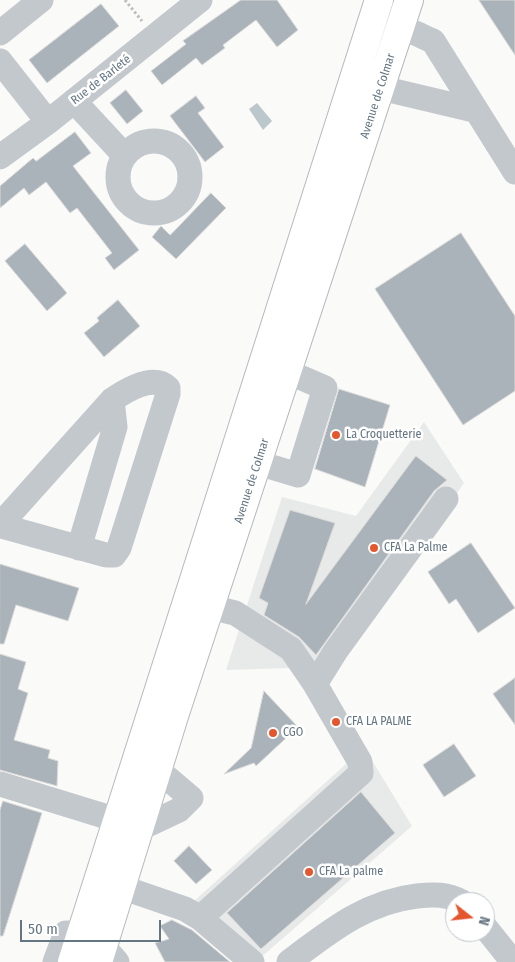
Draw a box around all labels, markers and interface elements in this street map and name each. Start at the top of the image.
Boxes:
street label: Rue de Barleté [68,52,134,108]
street label: Avenue de Colmar [357,52,399,140]
place label: La Croquetterie [346,428,421,442]
marker: La Croquetterie [330,429,342,441]
street label: Avenue de Colmar [231,437,273,525]
place label: CFA La Palme [384,541,448,555]
marker: CFA La Palme [368,542,380,554]
place label: CFA LA PALME [346,715,412,729]
marker: CFA LA PALME [330,716,342,728]
place label: CGO [283,726,303,740]
marker: CGO [267,727,279,739]
place label: CFA La palme [319,865,383,879]
marker: CFA La palme [303,866,315,878]
north arrow [445,892,495,942]
scale bar [22,910,164,942]
text: N [475,915,493,927]
text: 50 m [28,920,58,938]

